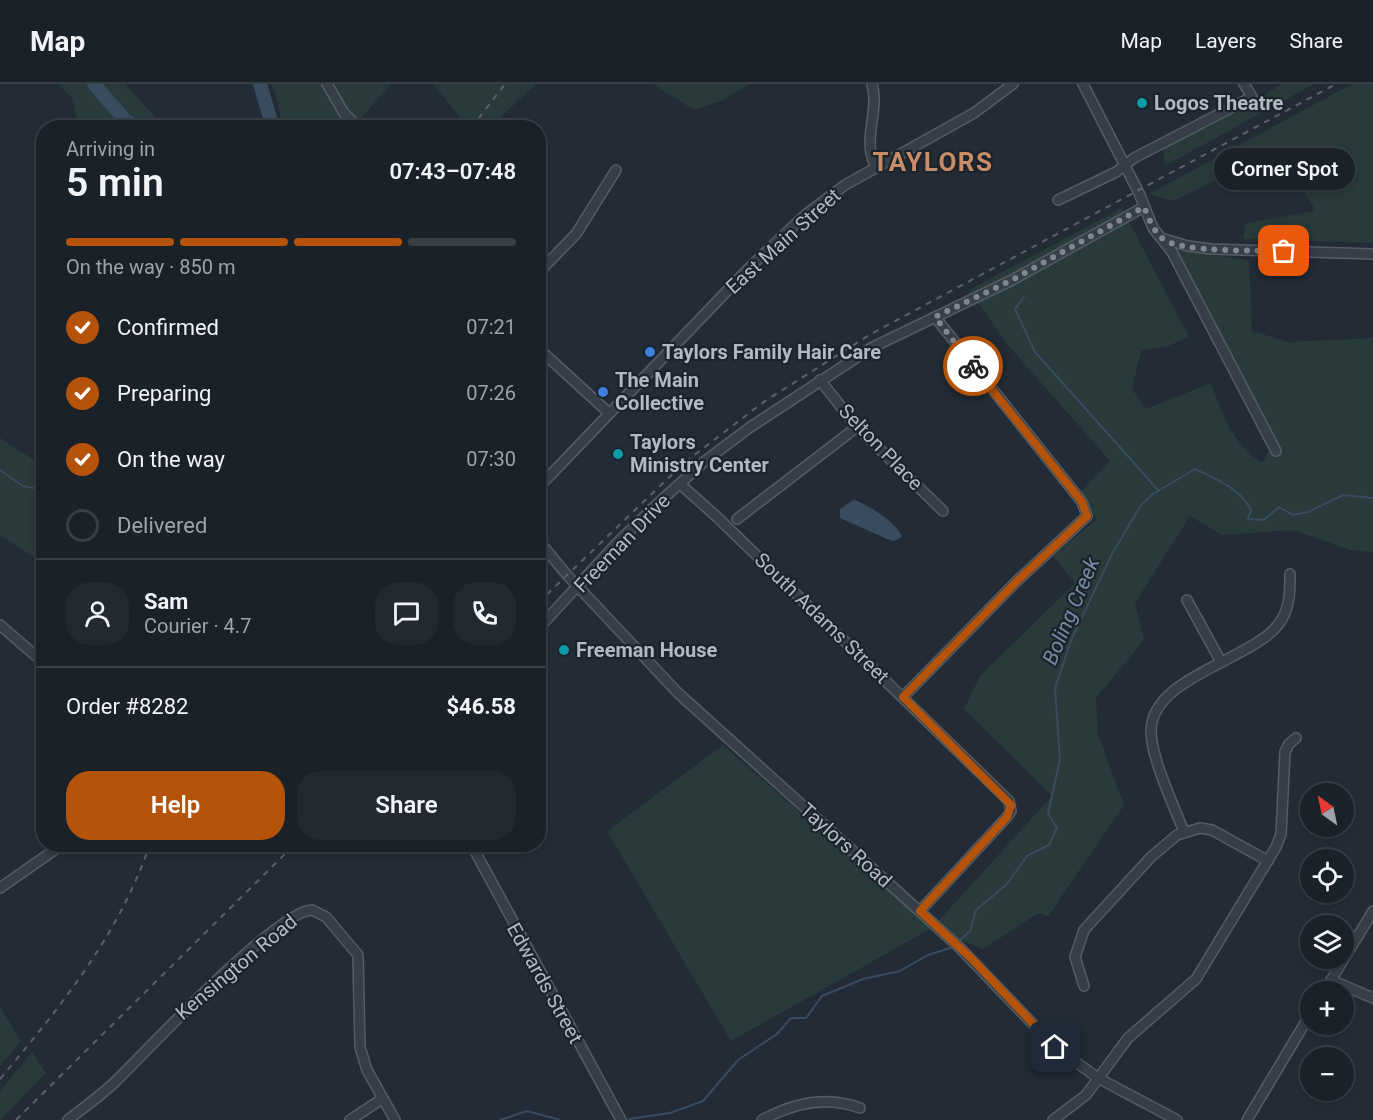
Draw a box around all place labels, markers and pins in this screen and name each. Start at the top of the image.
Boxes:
place label: Logos Theatre [1154,91,1284,115]
marker: Logos Theatre [1135,96,1149,110]
callout: Corner Spot [1214,149,1354,191]
pin [1258,225,1309,276]
place label: Taylors Family Hair Care [662,340,881,364]
marker: Taylors Family Hair Care [643,345,657,359]
place label: The Main Collective [615,368,704,415]
marker: The Main Collective [596,385,610,399]
place label: Taylors Ministry Center [630,430,770,477]
marker: Taylors Ministry Center [611,447,625,461]
place label: Freeman House [576,638,718,662]
marker: Freeman House [557,643,571,657]
pin [1029,1021,1080,1072]

